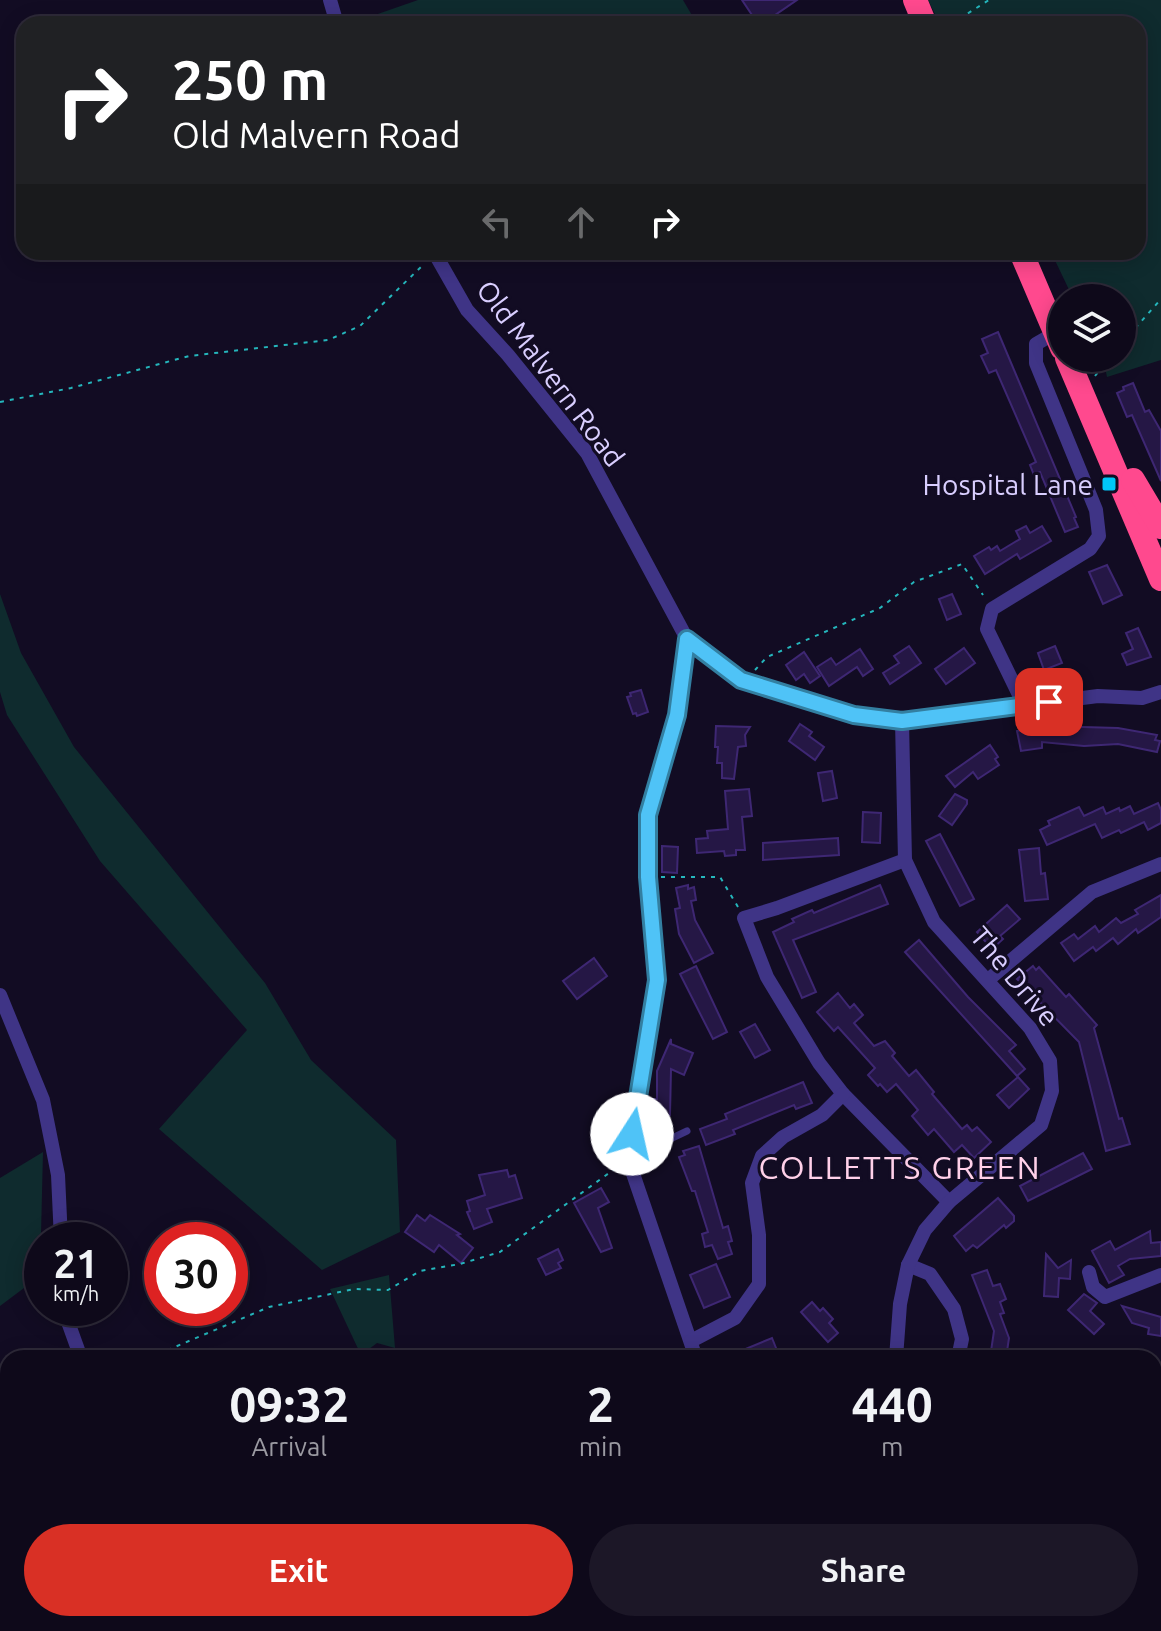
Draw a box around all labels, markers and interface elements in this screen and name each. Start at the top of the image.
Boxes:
icon: right [40,48,144,152]
text: 250 m [172,48,328,111]
text: Old Malvern Road [172,114,461,155]
icon: left [475,200,519,244]
icon: ahead [559,200,603,244]
icon: right [643,200,687,244]
street label: Old Malvern Road [471,274,631,472]
map controls [1048,284,1136,372]
button: layers [1048,284,1136,372]
place label: Hospital Lane [923,469,1093,500]
marker: Hospital Lane [1100,475,1118,493]
pin [1015,668,1083,736]
icon: arrive [1027,680,1071,724]
street label: The Drive [965,920,1065,1032]
position arrow [590,1092,674,1176]
district label: COLLETTS GREEN [758,1149,1042,1185]
speed limit sign: 30 [144,1222,248,1326]
text: 21 [53,1241,99,1286]
text: km/h [53,1282,99,1305]
text: 09:32 [229,1377,349,1431]
text: 2 [587,1377,614,1431]
text: 440 [852,1377,933,1431]
text: Arrival [251,1432,327,1461]
text: min [579,1432,622,1461]
text: m [881,1432,903,1461]
button: Exit [24,1524,573,1616]
button: Share [589,1524,1138,1616]

